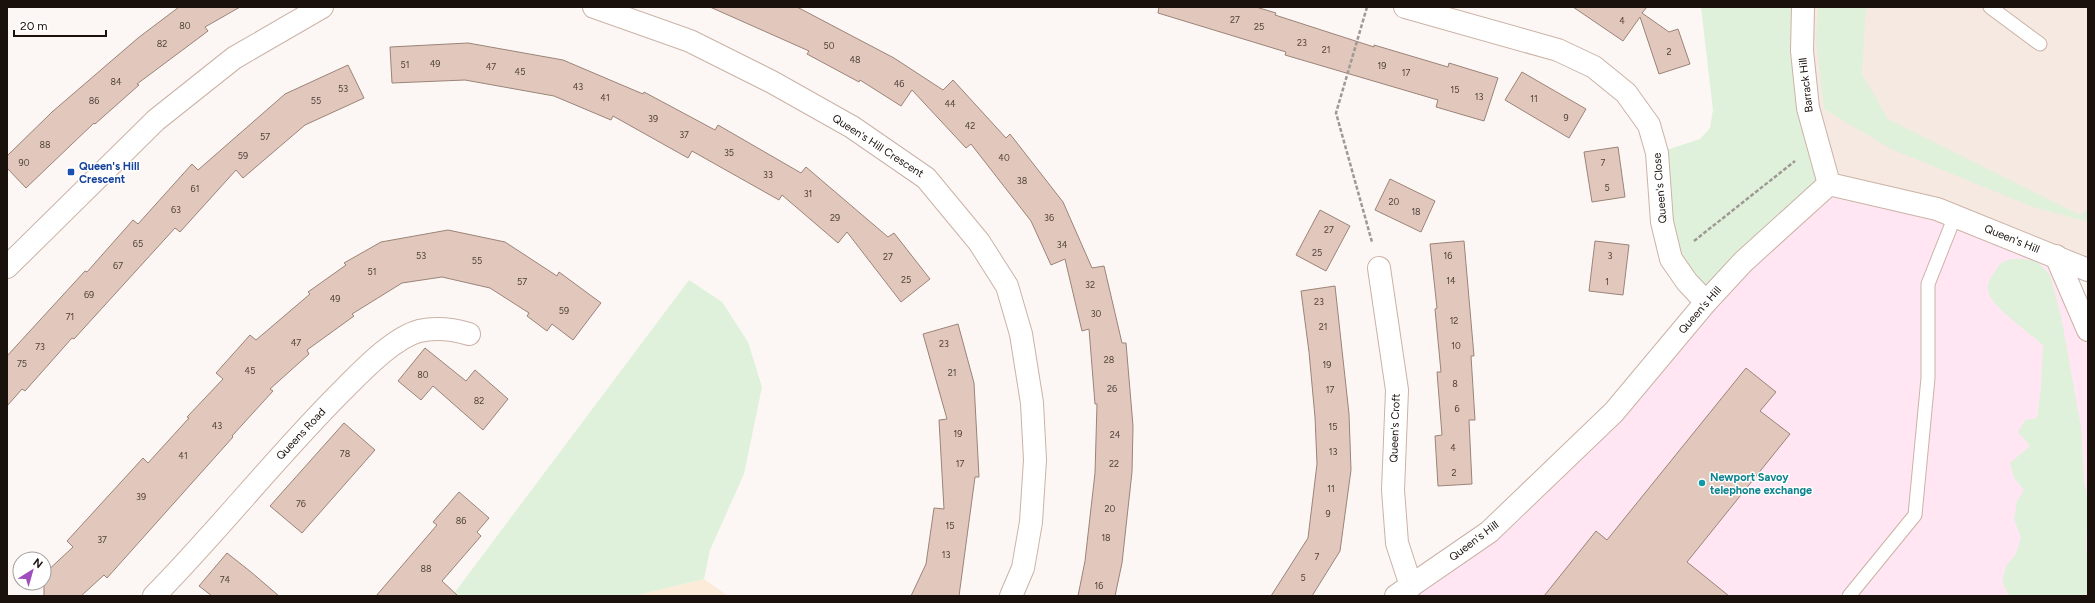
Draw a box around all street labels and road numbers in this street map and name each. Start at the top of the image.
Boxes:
street label: Barrack Hill [1796,57,1816,113]
street label: Queen's Hill Crescent [830,112,926,180]
street label: Queen's Close [1650,152,1670,224]
street label: Queen's Hill [1982,222,2042,256]
street label: Queen's Hill [1676,284,1724,336]
street label: Queen's Croft [1387,393,1403,463]
street label: Queens Road [274,405,328,463]
street label: Queen's Hill [1447,518,1501,564]

